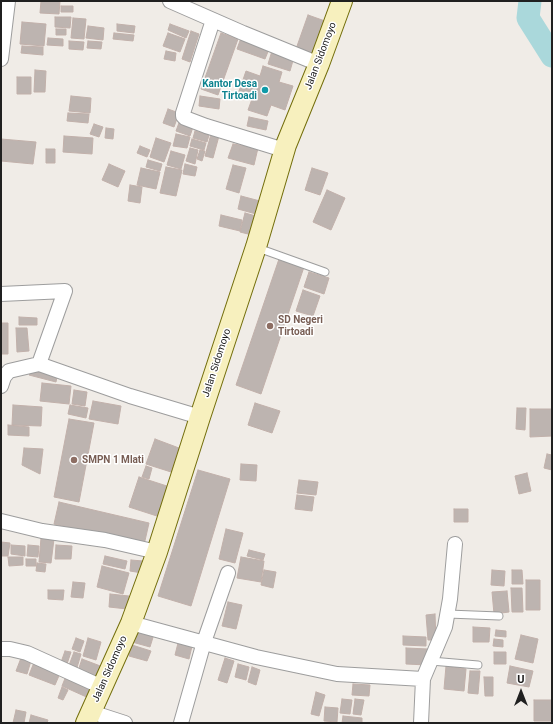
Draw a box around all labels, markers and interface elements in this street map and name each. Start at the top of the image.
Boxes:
street label: Jalan Sidomoyo [303,21,339,91]
place label: Kantor Desa Tirtoadi [202,78,257,102]
marker: Kantor Desa Tirtoadi [260,85,270,95]
place label: SD Negeri Tirtoadi [278,314,323,338]
marker: SD Negeri Tirtoadi [265,321,275,331]
street label: Jalan Sidomoyo [200,327,234,399]
place label: SMPN 1 Mlati [82,454,144,466]
marker: SMPN 1 Mlati [69,455,79,465]
street label: Jalan Sidomoyo [90,634,130,704]
north arrow [501,672,541,712]
text: U [517,673,525,686]

